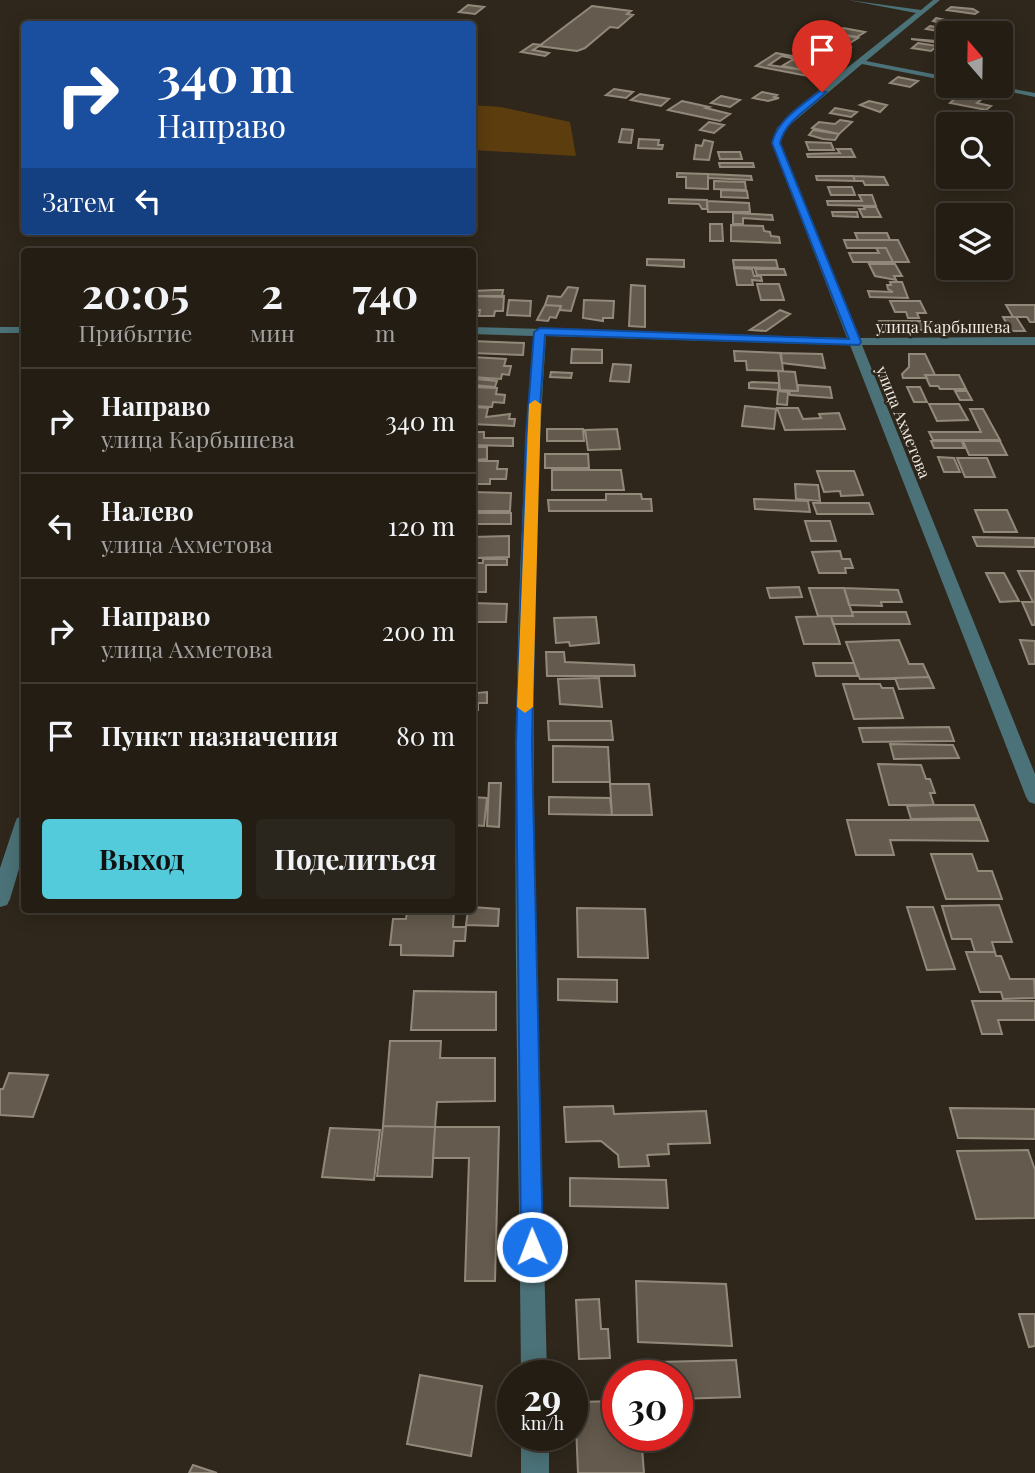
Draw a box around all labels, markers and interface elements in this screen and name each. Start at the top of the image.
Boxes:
pin [792,20,852,92]
north arrow [936,21,1013,98]
map controls [936,21,1013,280]
icon: arrive [803,31,841,69]
text: 340 m [157,40,294,105]
icon: right [42,49,133,140]
text: Направо [157,103,286,146]
button: search [936,112,1013,189]
icon: left [129,182,167,220]
text: Затем [42,184,115,219]
button: layers [936,203,1013,280]
text: 20:05 [82,264,189,320]
text: 2 [261,264,283,320]
text: 740 [352,264,418,320]
street label: улица Карбышева [875,316,1010,337]
text: Прибытие [79,317,192,348]
text: мин [250,317,295,348]
text: m [375,317,396,348]
street label: улица Ахметова [872,362,936,481]
text: Направо [101,388,210,423]
icon: right [42,402,80,440]
text: 340 m [385,403,455,438]
text: улица Карбышева [101,423,295,454]
text: Налево [101,493,194,528]
icon: left [42,507,80,545]
text: 120 m [388,508,455,543]
text: улица Ахметова [101,528,273,559]
text: Направо [101,598,210,633]
icon: right [42,612,80,650]
text: 200 m [382,613,455,648]
text: улица Ахметова [101,633,273,664]
icon: arrive [42,717,80,755]
text: Пункт назначения [101,718,338,753]
text: 80 m [396,718,455,753]
button: Выход [42,819,242,899]
button: Поделиться [256,819,455,899]
position arrow [495,1210,569,1284]
speed limit sign: 30 [602,1360,693,1451]
text: 29 [524,1373,561,1420]
text: km/h [521,1411,564,1435]

